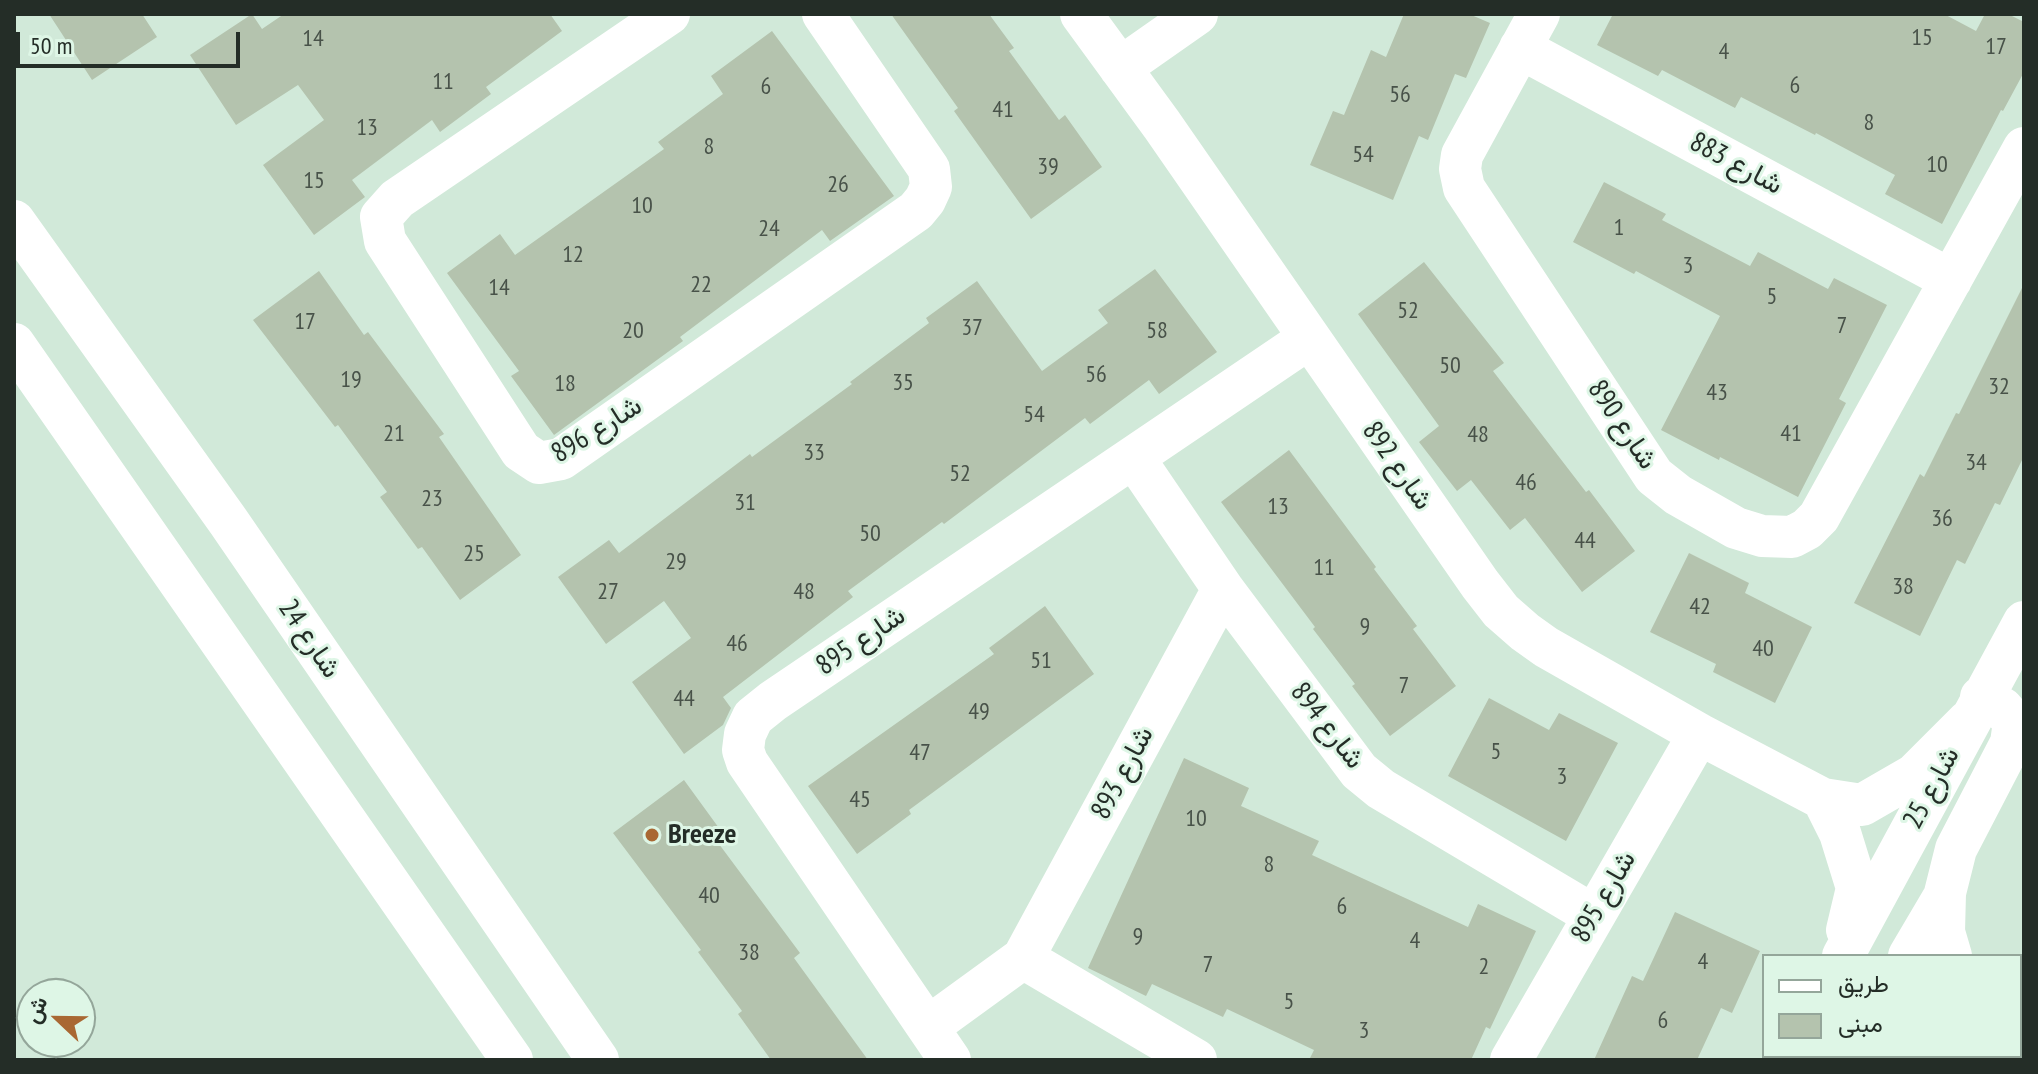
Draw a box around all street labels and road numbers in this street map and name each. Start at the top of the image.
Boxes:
street label: شارع 883 [1684,126,1788,202]
street label: شارع 890 [1580,374,1664,476]
street label: شارع 896 [546,389,648,471]
street label: شارع 892 [1355,415,1439,517]
street label: شارع 24 [271,593,347,685]
street label: شارع 895 [810,599,912,683]
street label: شارع 894 [1283,676,1371,776]
street label: شارع 893 [1085,721,1161,825]
street label: شارع 25 [1897,742,1967,834]
street label: شارع 895 [1564,845,1644,949]

